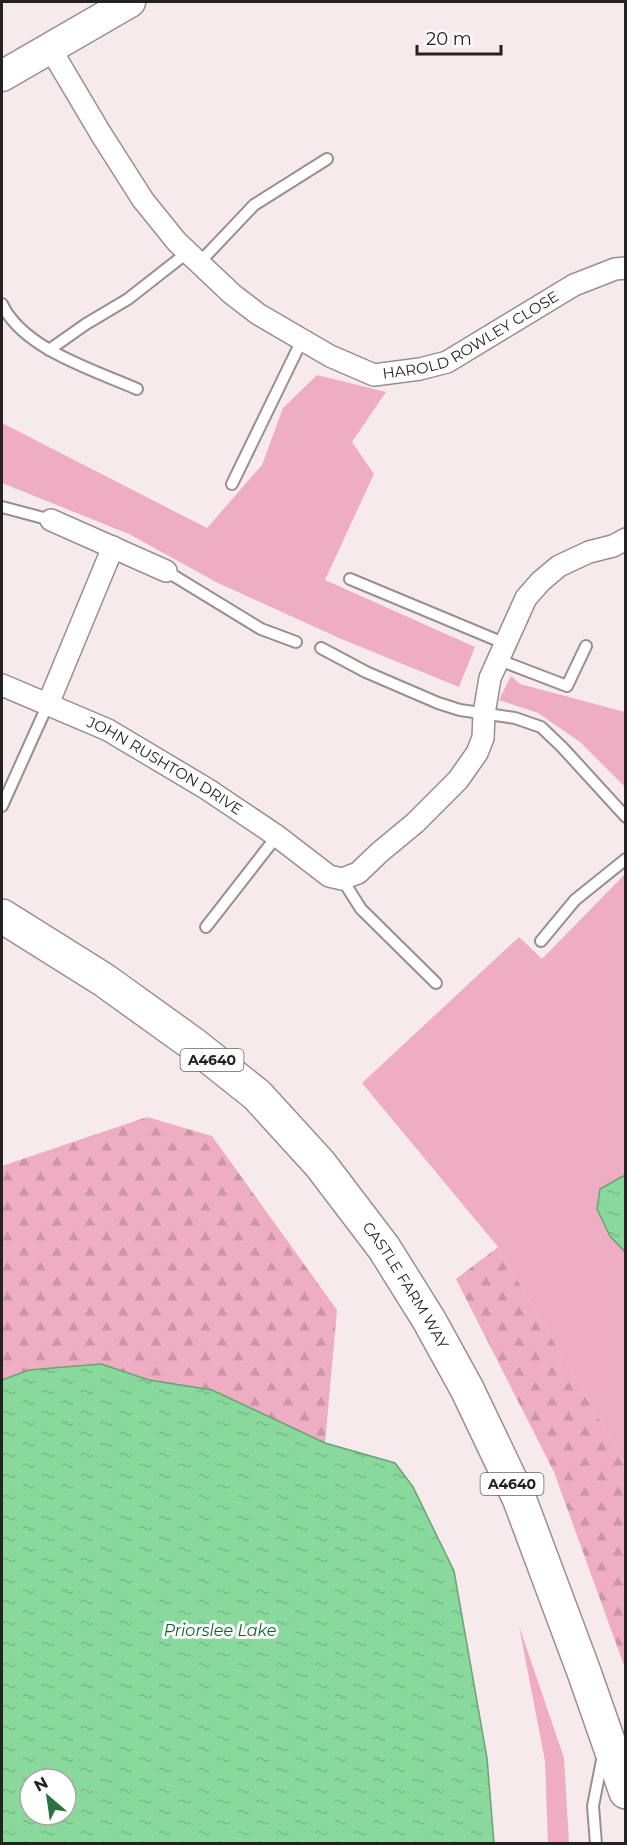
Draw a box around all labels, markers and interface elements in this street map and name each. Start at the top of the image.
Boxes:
scale bar [417,18,501,56]
text: 20 m [426,28,472,50]
street label: HAROLD ROWLEY CLOSE [381,287,562,383]
street label: JOHN RUSHTON DRIVE [83,712,246,819]
road number: A4640 [180,1049,244,1071]
street label: CASTLE FARM WAY [359,1218,453,1352]
road number: A4640 [480,1473,544,1495]
water label: Priorslee Lake [164,1621,276,1640]
north arrow [18,1767,78,1827]
text: N [31,1773,51,1796]

